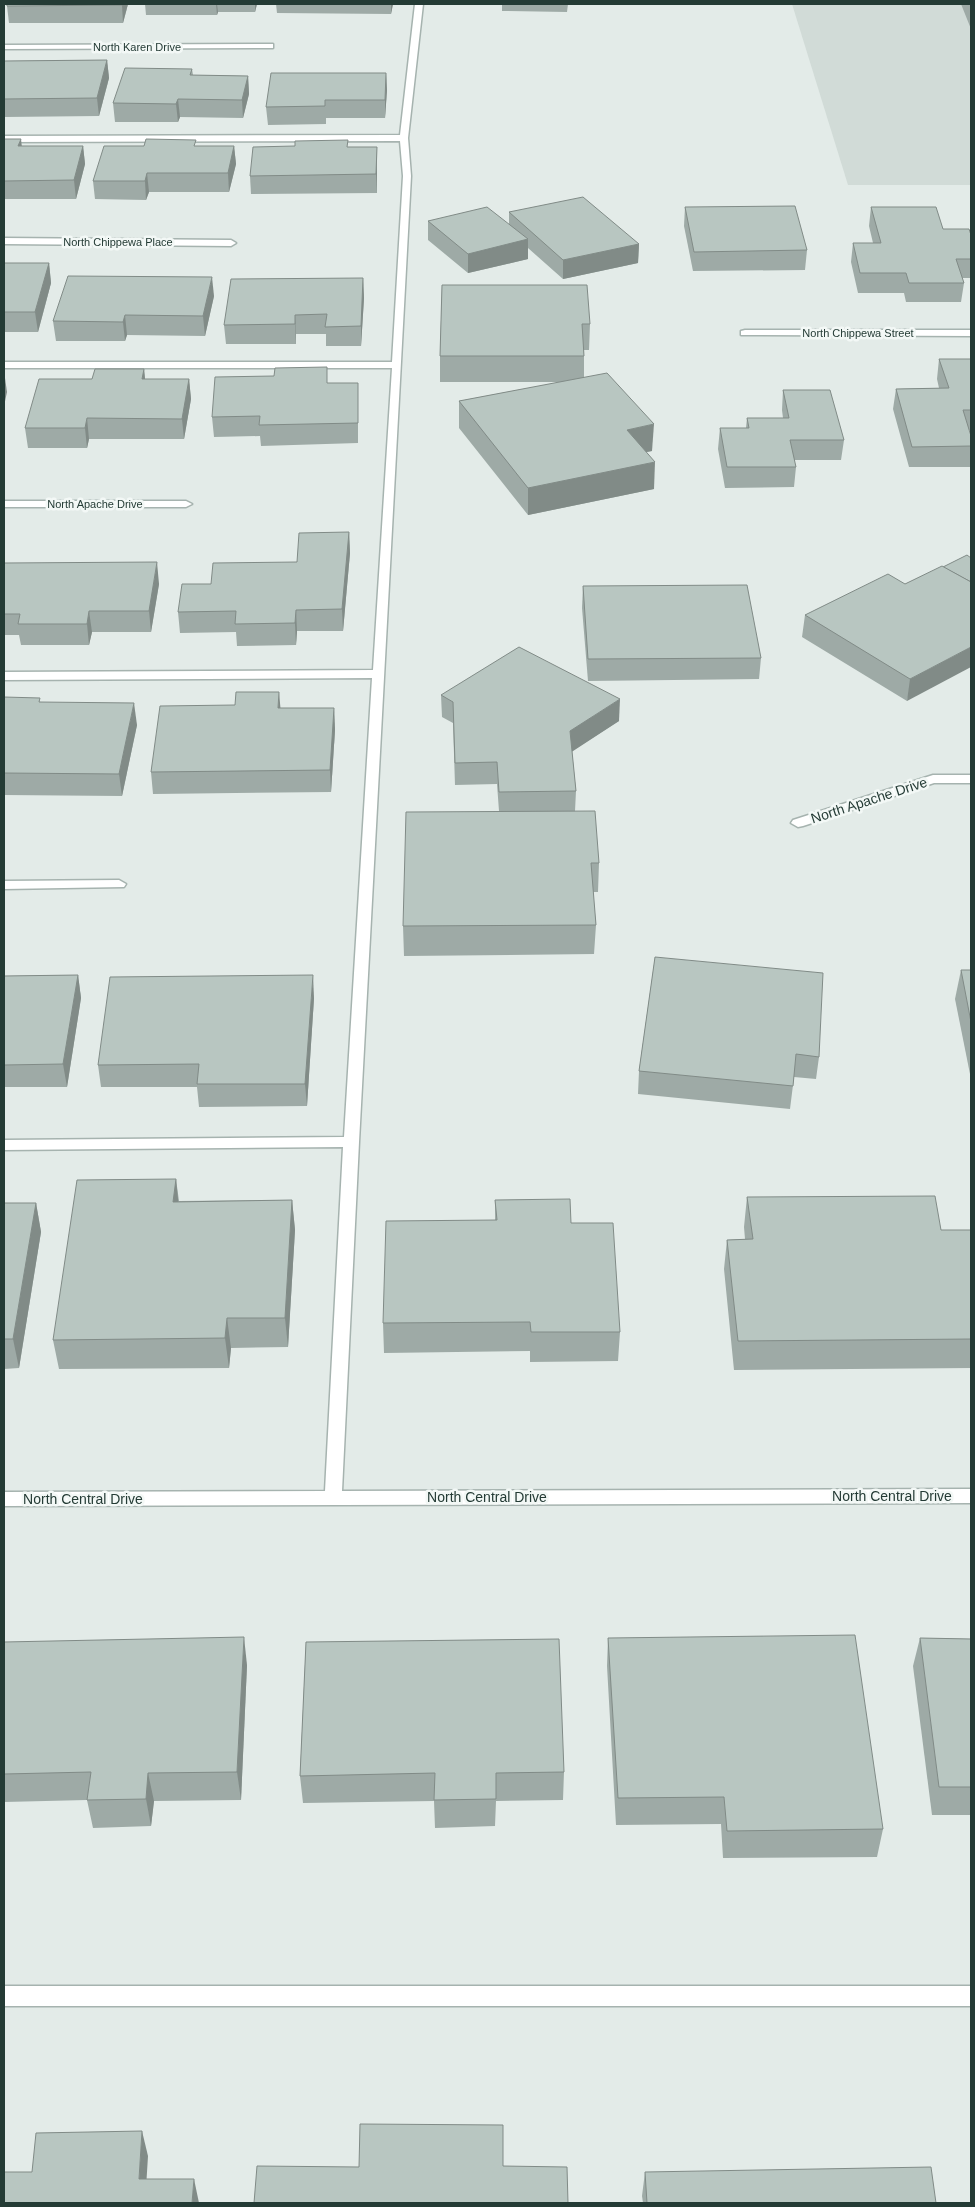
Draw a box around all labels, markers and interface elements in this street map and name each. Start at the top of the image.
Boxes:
street label: North Karen Drive [93,41,181,53]
street label: North Chippewa Place [63,236,173,248]
street label: North Chippewa Street [802,327,914,339]
street label: North Apache Drive [47,498,143,510]
street label: North Apache Drive [809,774,929,826]
street label: North Central Drive [832,1488,952,1504]
street label: North Central Drive [427,1489,547,1505]
street label: North Central Drive [23,1491,143,1507]

